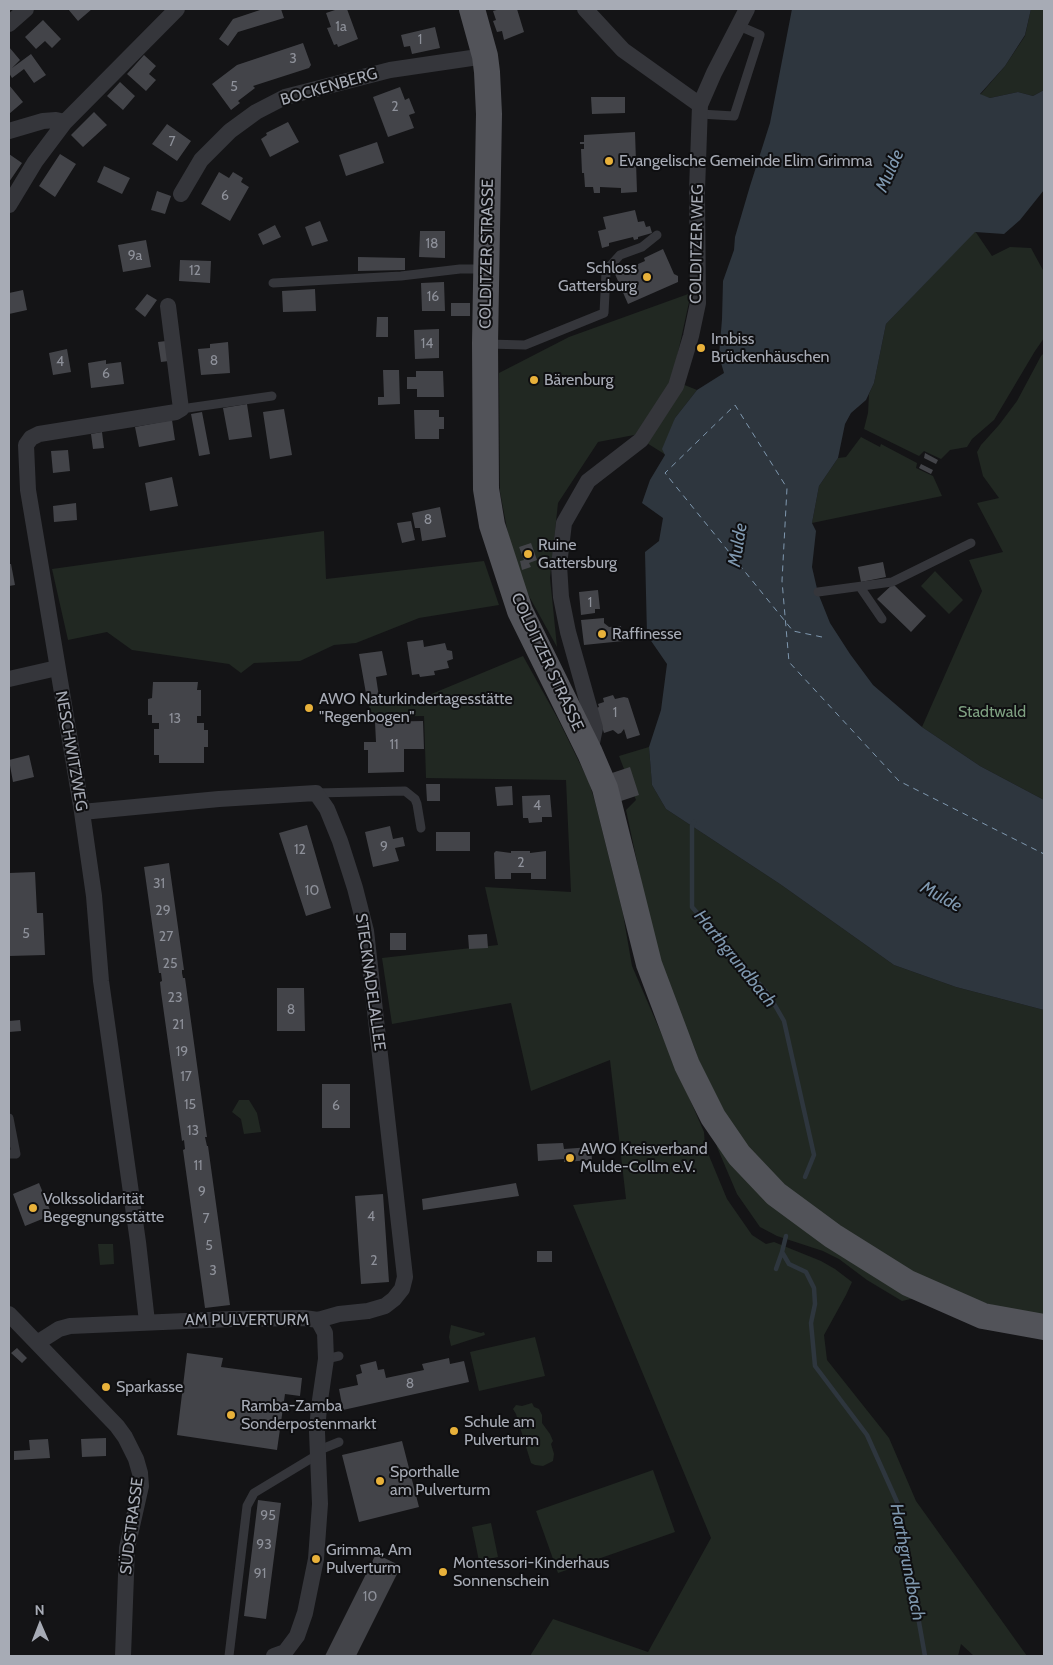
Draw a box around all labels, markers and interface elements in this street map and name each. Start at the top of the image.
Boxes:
house number: 1a [335,19,347,35]
house number: 1 [418,32,422,48]
house number: 3 [289,51,297,67]
street label: BOCKENBERG [278,64,380,110]
house number: 5 [230,79,238,95]
house number: 2 [391,99,399,115]
house number: 7 [168,134,176,150]
water label: Mulde [871,147,909,195]
place label: Evangelische Gemeinde Elim Grimma [619,151,872,171]
marker: Evangelische Gemeinde Elim Grimma [603,155,615,167]
street label: COLDITZER STRASSE [476,179,498,329]
street label: COLDITZER WEG [686,184,708,304]
house number: 6 [221,188,229,204]
house number: 18 [425,236,439,252]
house number: 9a [128,248,142,264]
place label: Schloss Gattersburg [558,258,637,296]
house number: 12 [189,263,201,279]
marker: Schloss Gattersburg [641,271,653,283]
house number: 16 [427,289,439,305]
place label: Imbiss Brückenhäuschen [711,329,830,367]
house number: 14 [421,336,433,352]
marker: Imbiss Brückenhäuschen [695,342,707,354]
house number: 8 [210,353,218,369]
house number: 4 [56,354,64,370]
house number: 6 [102,366,110,382]
place label: Bärenburg [544,370,613,390]
marker: Bärenburg [528,374,540,386]
house number: 8 [424,512,432,528]
water label: Mulde [724,522,752,568]
place label: Ruine Gattersburg [538,535,617,573]
marker: Ruine Gattersburg [522,548,534,560]
street label: COLDITZER STRASSE [507,590,587,734]
house number: 1 [588,595,592,611]
place label: Raffinesse [612,624,682,644]
marker: Raffinesse [596,628,608,640]
street label: NESCHWITZWEG [51,689,91,813]
place label: AWO Naturkindertagesstätte "Regenbogen" [319,689,513,727]
marker: AWO Naturkindertagesstätte "Regenbogen" [303,702,315,714]
park label: Stadtwald [958,702,1026,722]
house number: 1 [613,705,617,721]
house number: 13 [169,711,181,727]
house number: 11 [389,737,399,753]
house number: 4 [533,798,541,814]
house number: 9 [380,839,388,855]
house number: 12 [294,842,306,858]
house number: 2 [517,855,525,871]
house number: 31 [153,876,165,892]
water label: Mulde [917,877,965,917]
house number: 10 [305,883,319,899]
house number: 29 [155,903,171,919]
water label: Harthgrundbach [689,906,781,1012]
street label: STECKNADELALLEE [351,912,389,1052]
house number: 5 [22,926,30,942]
house number: 27 [159,929,173,945]
house number: 25 [163,956,177,972]
house number: 23 [168,990,182,1006]
house number: 8 [287,1002,295,1018]
house number: 21 [172,1017,184,1033]
house number: 19 [176,1044,188,1060]
house number: 17 [180,1069,192,1085]
house number: 15 [184,1097,196,1113]
house number: 6 [332,1098,340,1114]
house number: 13 [187,1123,199,1139]
place label: AWO Kreisverband Mulde-Collm e.V. [580,1139,708,1177]
marker: AWO Kreisverband Mulde-Collm e.V. [564,1152,576,1164]
house number: 11 [193,1158,203,1174]
house number: 9 [198,1184,206,1200]
place label: Volkssolidarität Begegnungsstätte [43,1189,164,1227]
marker: Volkssolidarität Begegnungsstätte [27,1202,39,1214]
house number: 4 [367,1209,375,1225]
house number: 7 [202,1211,210,1227]
house number: 5 [205,1238,213,1254]
house number: 2 [370,1253,378,1269]
house number: 3 [209,1263,217,1279]
street label: AM PULVERTURM [185,1310,309,1330]
house number: 8 [406,1376,414,1392]
place label: Sparkasse [116,1377,183,1397]
marker: Sparkasse [100,1381,112,1393]
place label: Ramba-Zamba Sonderpostenmarkt [241,1396,376,1434]
marker: Ramba-Zamba Sonderpostenmarkt [225,1409,237,1421]
place label: Schule am Pulverturm [464,1412,539,1450]
marker: Schule am Pulverturm [448,1425,460,1437]
place label: Sporthalle am Pulverturm [390,1462,490,1500]
marker: Sporthalle am Pulverturm [374,1475,386,1487]
street label: SÜDSTRASSE [117,1476,147,1576]
water label: Harthgrundbach [885,1502,929,1622]
house number: 95 [260,1508,276,1524]
house number: 93 [256,1537,272,1553]
place label: Grimma, Am Pulverturm [326,1540,412,1578]
marker: Grimma, Am Pulverturm [310,1553,322,1565]
place label: Montessori-Kinderhaus Sonnenschein [453,1553,609,1591]
house number: 91 [254,1566,266,1582]
marker: Montessori-Kinderhaus Sonnenschein [437,1566,449,1578]
house number: 10 [363,1589,377,1605]
north arrow [15,1600,65,1650]
text: N [35,1601,45,1619]

